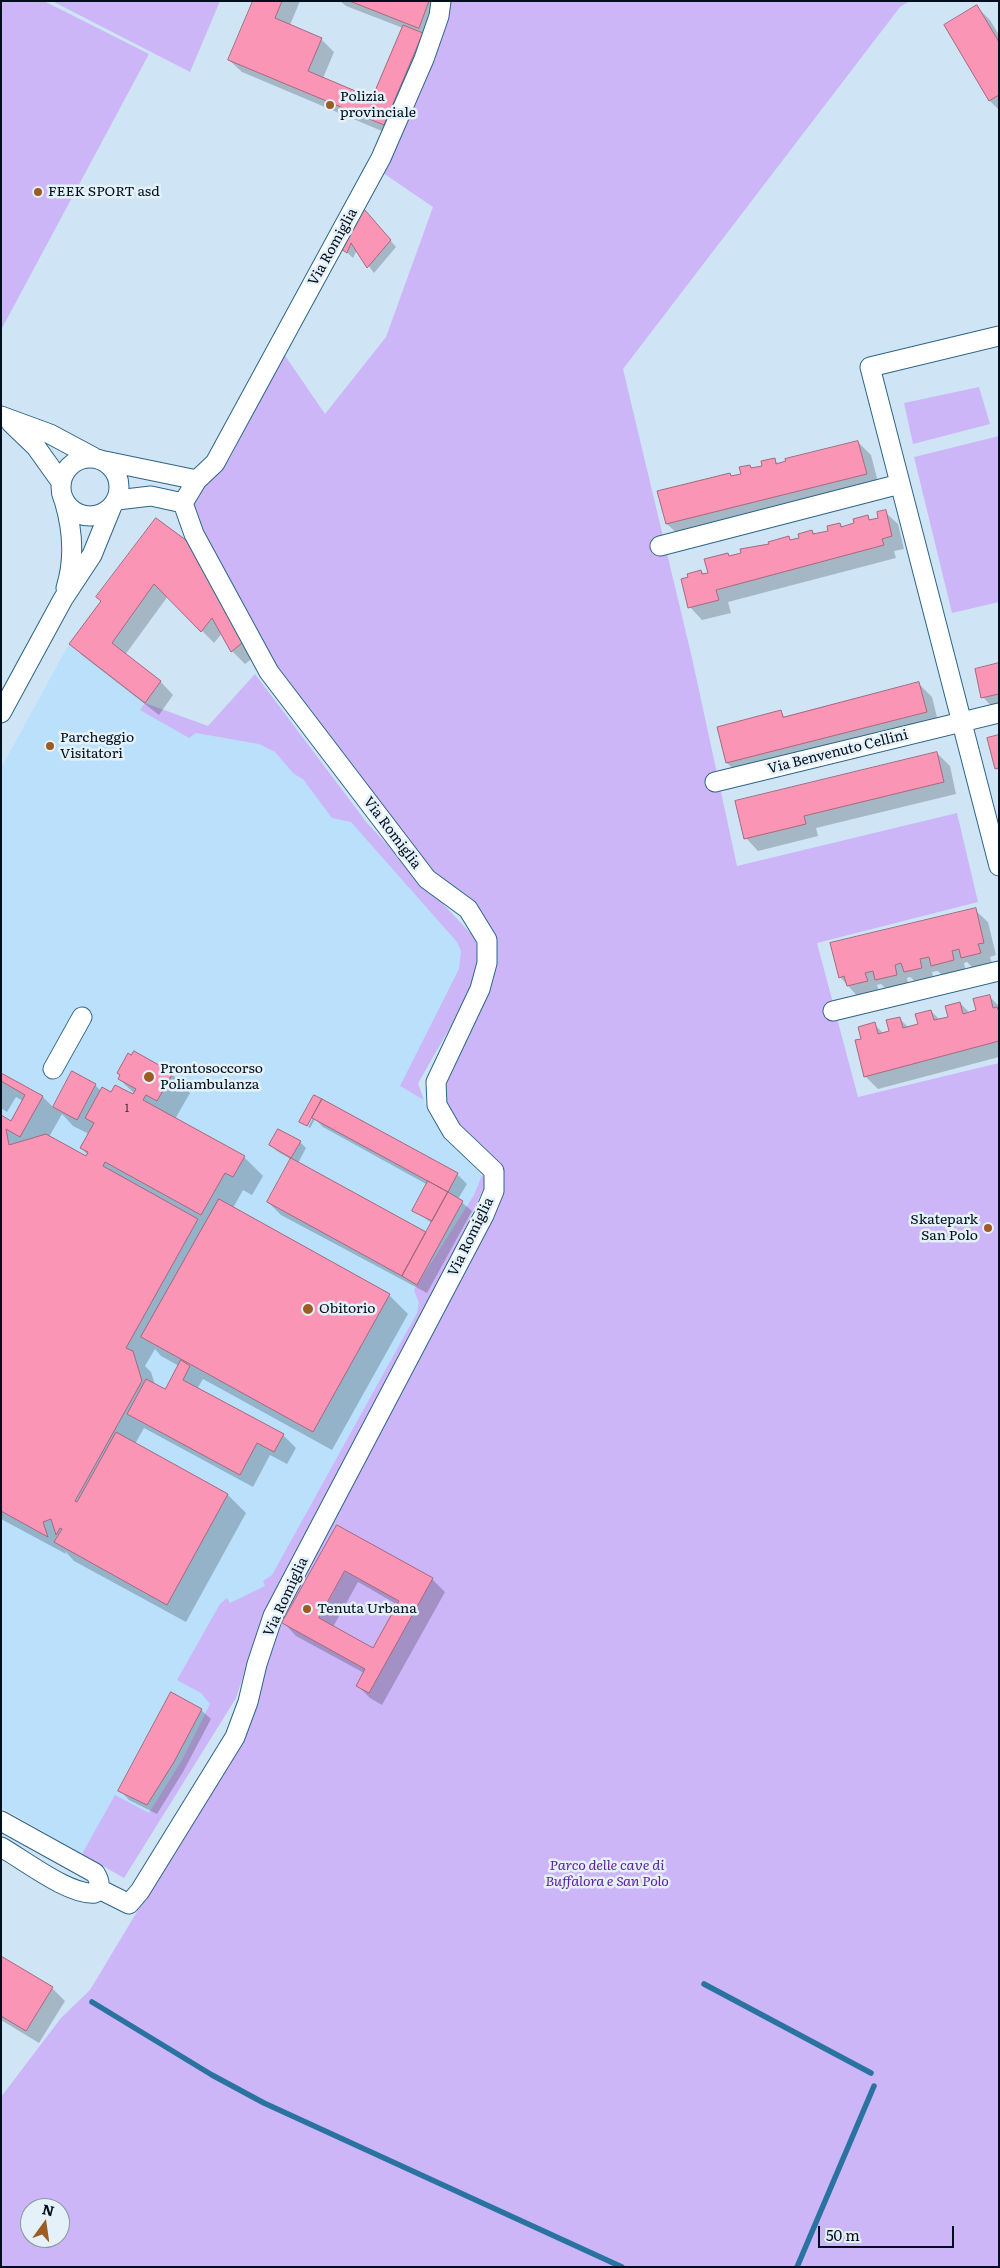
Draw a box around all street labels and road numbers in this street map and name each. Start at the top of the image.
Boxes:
street label: Via Romiglia [305,205,361,289]
street label: Via Benvenuto Cellini [766,726,910,778]
street label: Via Romiglia [359,794,425,872]
street label: Via Romiglia [445,1195,497,1279]
street label: Via Romiglia [260,1555,312,1639]

